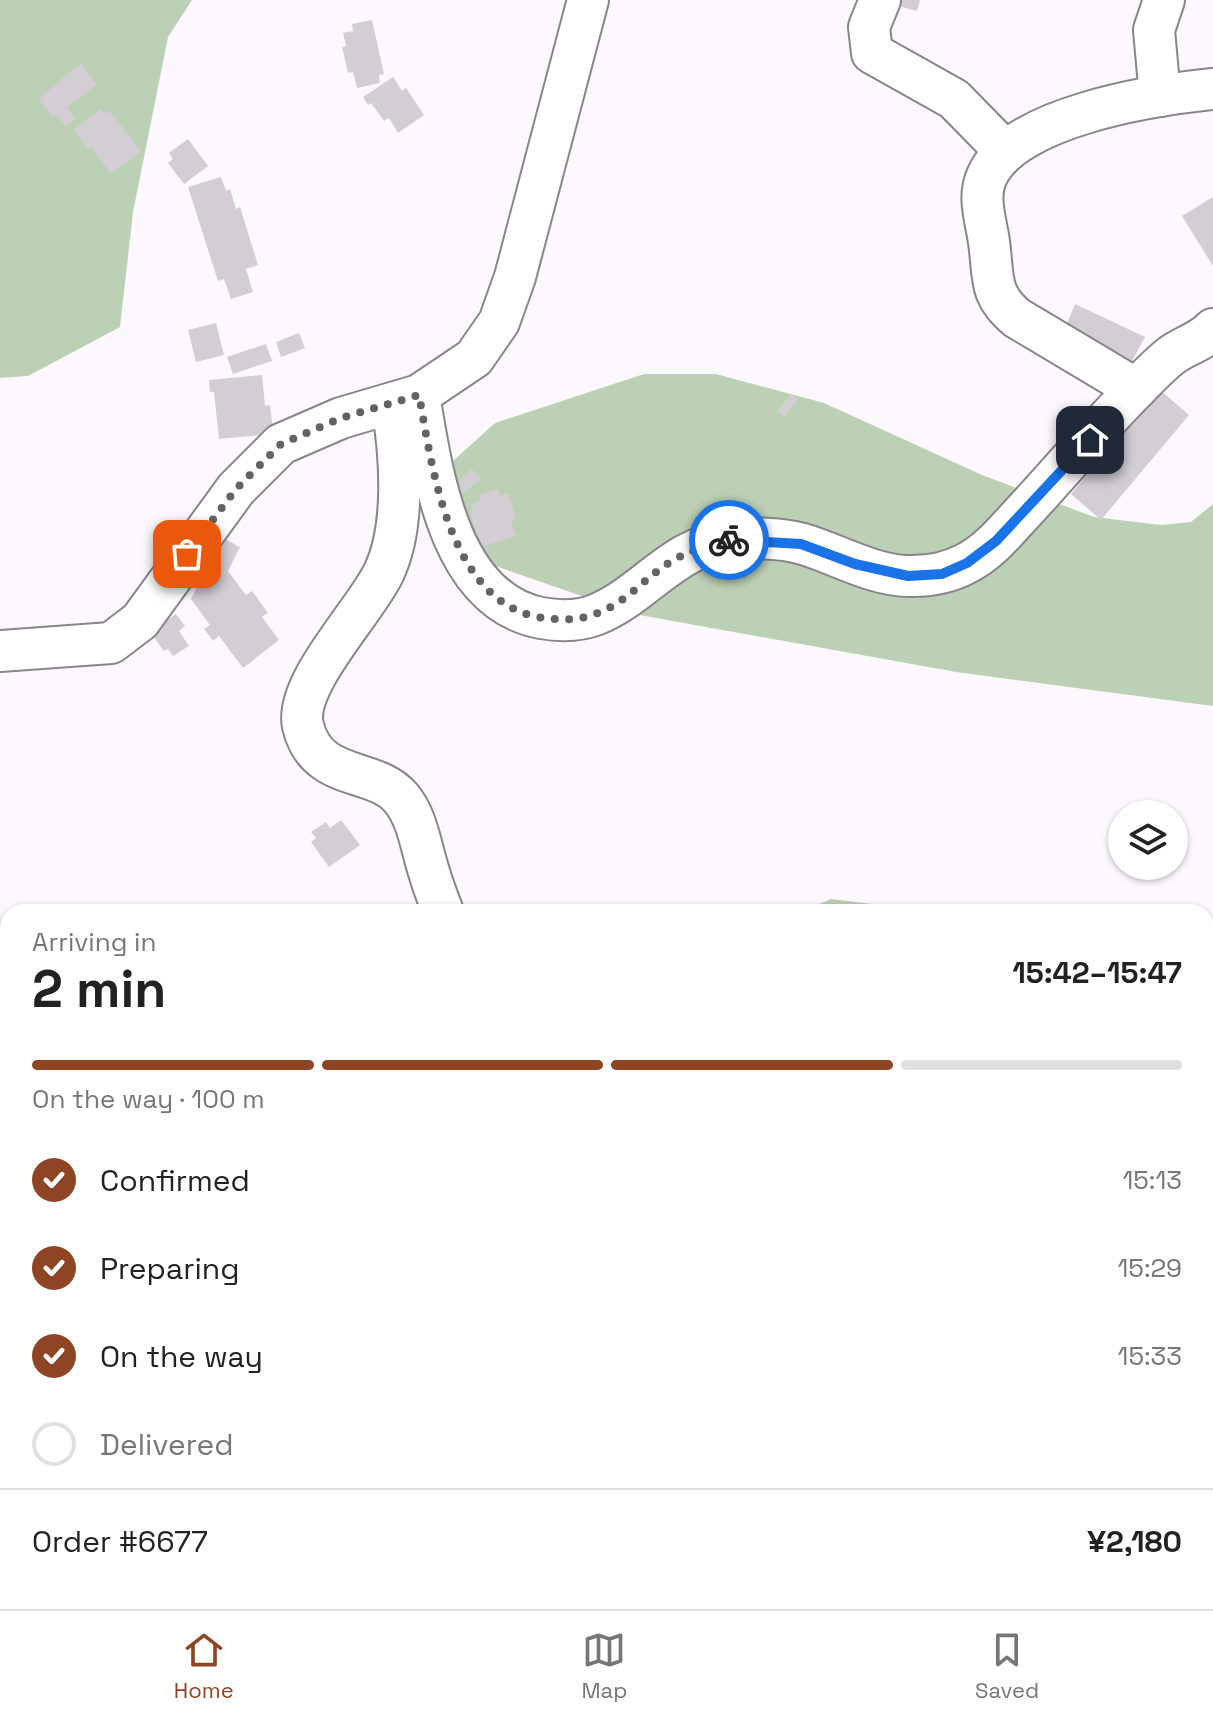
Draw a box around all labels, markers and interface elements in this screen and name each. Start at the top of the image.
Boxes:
pin [1056,406,1124,474]
icon: home [1068,418,1112,462]
courier [689,500,769,580]
icon: bike [707,518,751,562]
pin [153,520,221,588]
icon: bag [165,532,209,576]
map controls [1108,800,1188,880]
button: layers [1108,800,1188,880]
text: Arriving in [32,925,156,959]
text: 15:42–15:47 [1012,953,1182,992]
text: 2 min [32,956,166,1022]
text: On the way · 100 m [32,1082,265,1116]
icon: check [32,1158,76,1202]
text: Confirmed [100,1161,250,1200]
text: 15:13 [1122,1163,1182,1197]
icon: check [32,1246,76,1290]
text: Preparing [100,1249,239,1288]
text: 15:29 [1117,1251,1182,1285]
icon: check [32,1334,76,1378]
text: On the way [100,1337,263,1376]
text: 15:33 [1118,1339,1182,1373]
text: Delivered [100,1425,234,1464]
text: Order #6677 [32,1522,208,1561]
text: ¥2,180 [1087,1522,1182,1561]
tab: Home [174,1628,234,1704]
tab: Map [581,1628,627,1704]
tab: Saved [975,1628,1039,1704]

